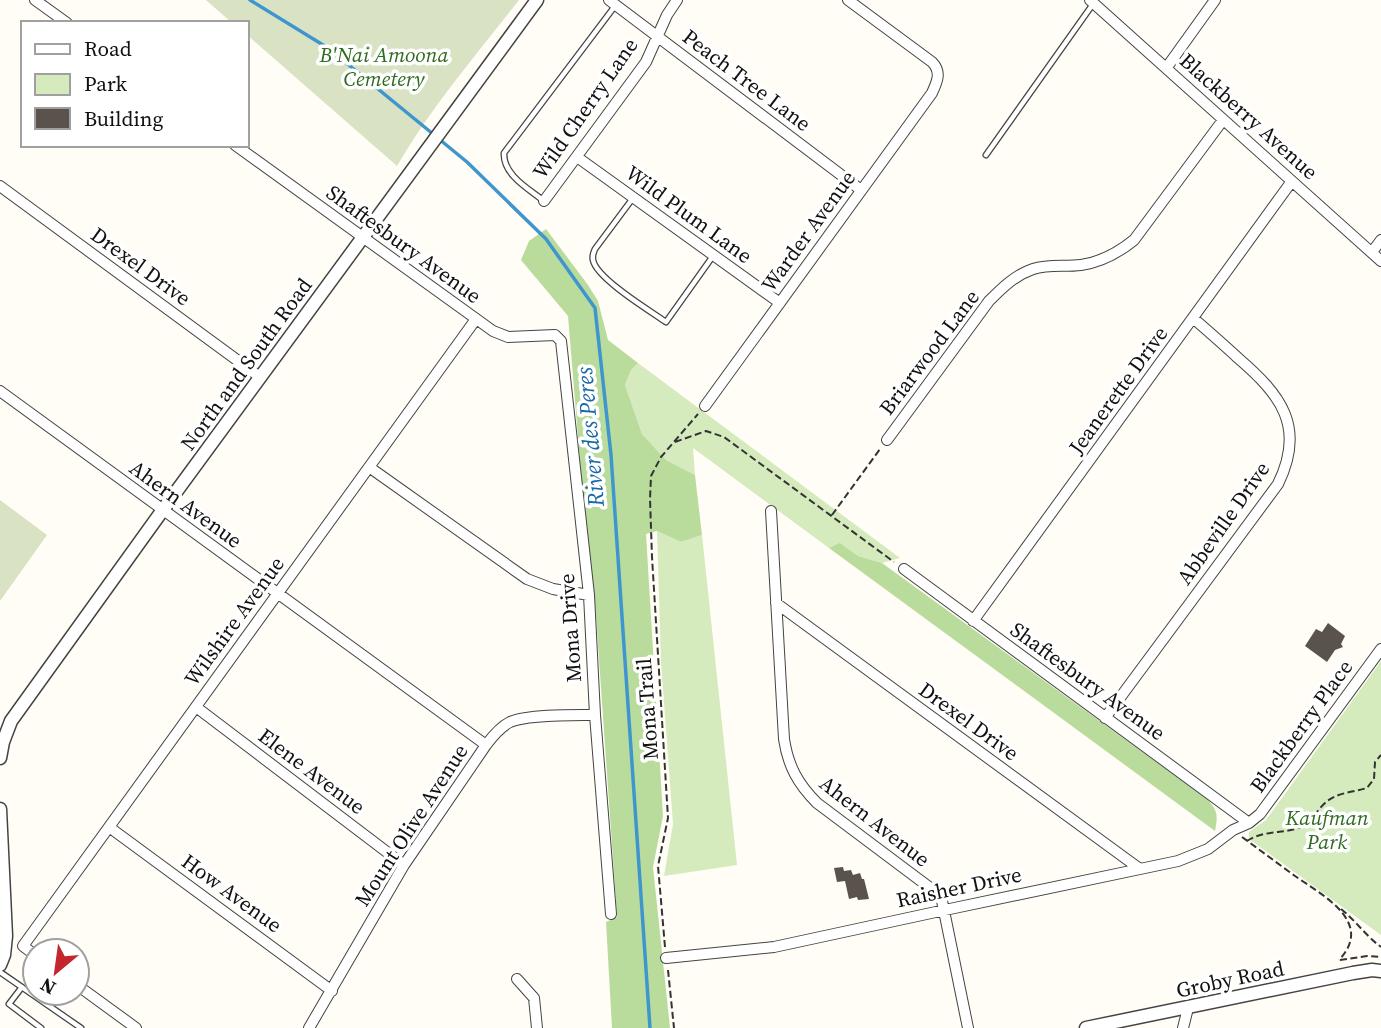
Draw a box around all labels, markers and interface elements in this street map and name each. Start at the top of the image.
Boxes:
legend [21,21,248,147]
street label: Peach Tree Lane [677,22,817,138]
street label: Wild Cherry Lane [526,32,644,184]
text: Road [84,34,132,63]
park label: B'Nai Amoona Cemetery [319,40,448,93]
street label: Blackberry Avenue [1174,46,1324,186]
text: Park [84,69,128,98]
text: Building [84,104,163,133]
street label: Wild Plum Lane [620,158,758,270]
street label: Warder Avenue [754,164,862,298]
street label: Shaftesbury Avenue [321,178,487,310]
street label: Drexel Drive [85,220,197,312]
street label: North and South Road [174,272,319,456]
street label: Briarwood Lane [872,283,986,421]
street label: Jeanerette Drive [1061,320,1174,461]
water label: River des Peres [568,365,612,509]
street label: Ahern Avenue [124,453,248,555]
street label: Abbeville Drive [1170,456,1276,590]
street label: Wilshire Avenue [177,550,291,692]
street label: Mona Drive [552,573,588,683]
street label: Shaftesbury Avenue [1005,615,1171,747]
street label: Blackberry Place [1243,654,1359,798]
street label: Mona Trail [629,657,665,761]
street label: Drexel Drive [913,675,1025,767]
street label: Elene Avenue [253,721,371,821]
street label: Mount Olive Avenue [348,738,474,912]
street label: Ahern Avenue [814,769,936,873]
park label: Kaufman Park [1284,803,1369,856]
street label: How Avenue [176,847,288,939]
street label: Raisher Drive [894,860,1024,914]
north arrow [21,937,91,1007]
street label: Groby Road [1173,953,1287,1005]
text: N [35,972,60,1002]

